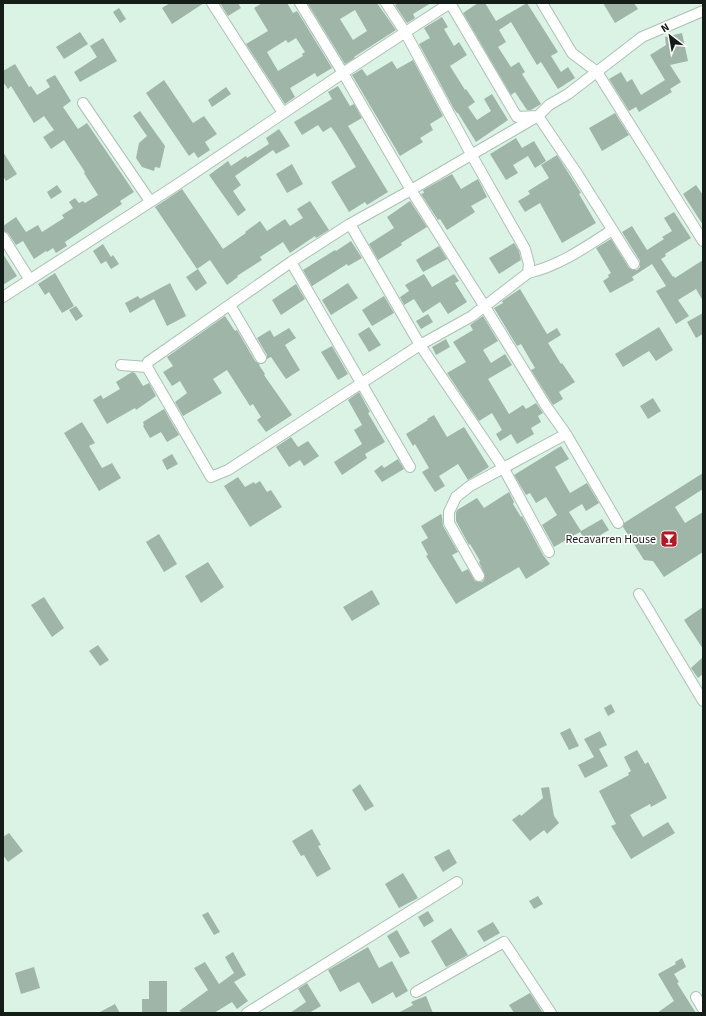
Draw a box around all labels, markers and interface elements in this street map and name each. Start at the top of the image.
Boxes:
north arrow [650,16,690,56]
text: N [658,20,672,36]
bar icon: Recavarren House [659,529,679,549]
place label: Recavarren House [566,531,656,548]

